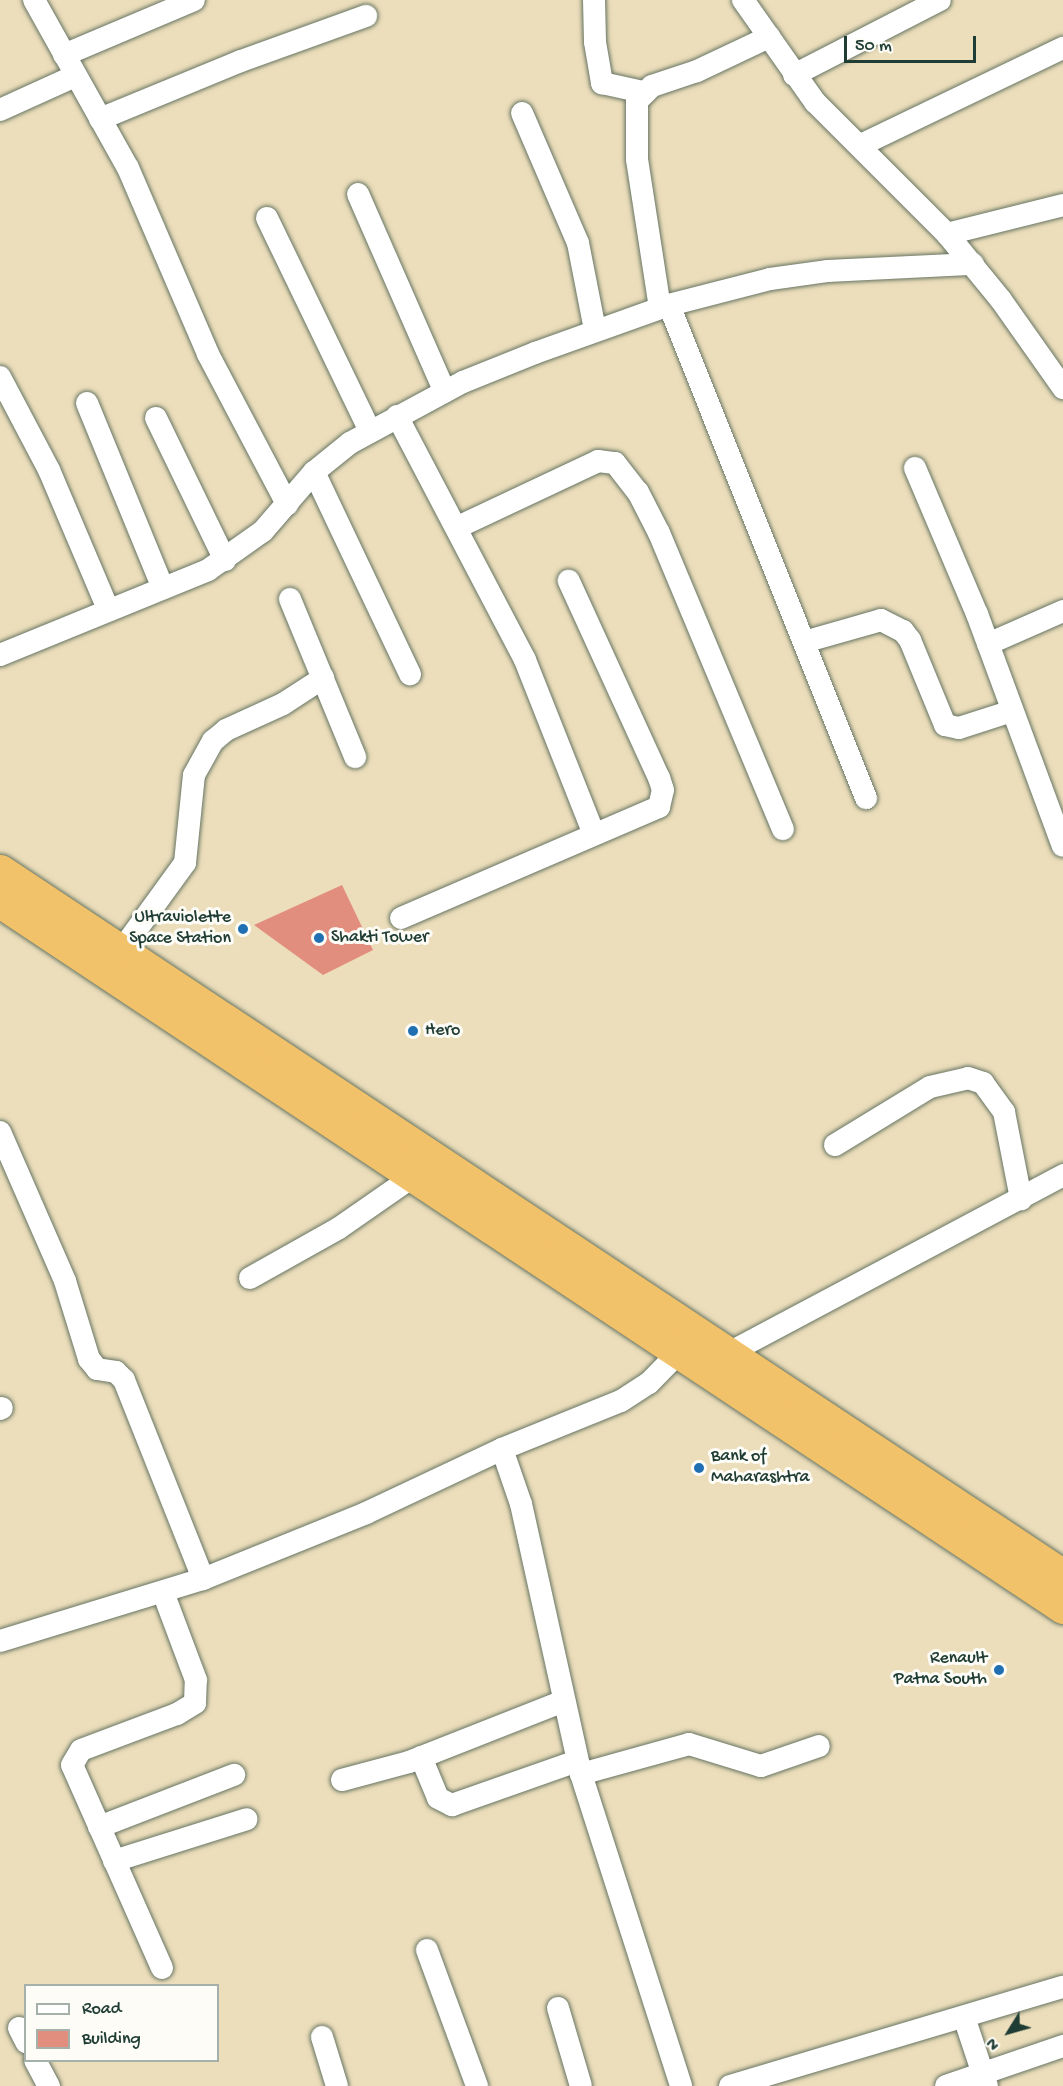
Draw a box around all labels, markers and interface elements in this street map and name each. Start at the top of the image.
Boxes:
scale bar [847,24,979,62]
text: 50 m [855,36,892,57]
place label: Ultraviolette Space Station [129,908,231,950]
marker: Ultraviolette Space Station [236,922,250,936]
place label: Shakti Tower [331,927,428,949]
marker: Shakti Tower [312,931,326,945]
place label: Hero [425,1020,460,1042]
marker: Hero [406,1024,420,1038]
place label: Bank of Maharashtra [711,1447,810,1490]
marker: Bank of Maharashtra [692,1461,706,1475]
place label: Renault Patna South [894,1649,987,1692]
marker: Renault Patna South [992,1663,1006,1677]
legend [24,1984,219,2062]
text: Road [82,1999,121,2020]
north arrow [979,2002,1039,2062]
text: Building [82,2029,141,2050]
text: N [983,2033,1005,2053]

